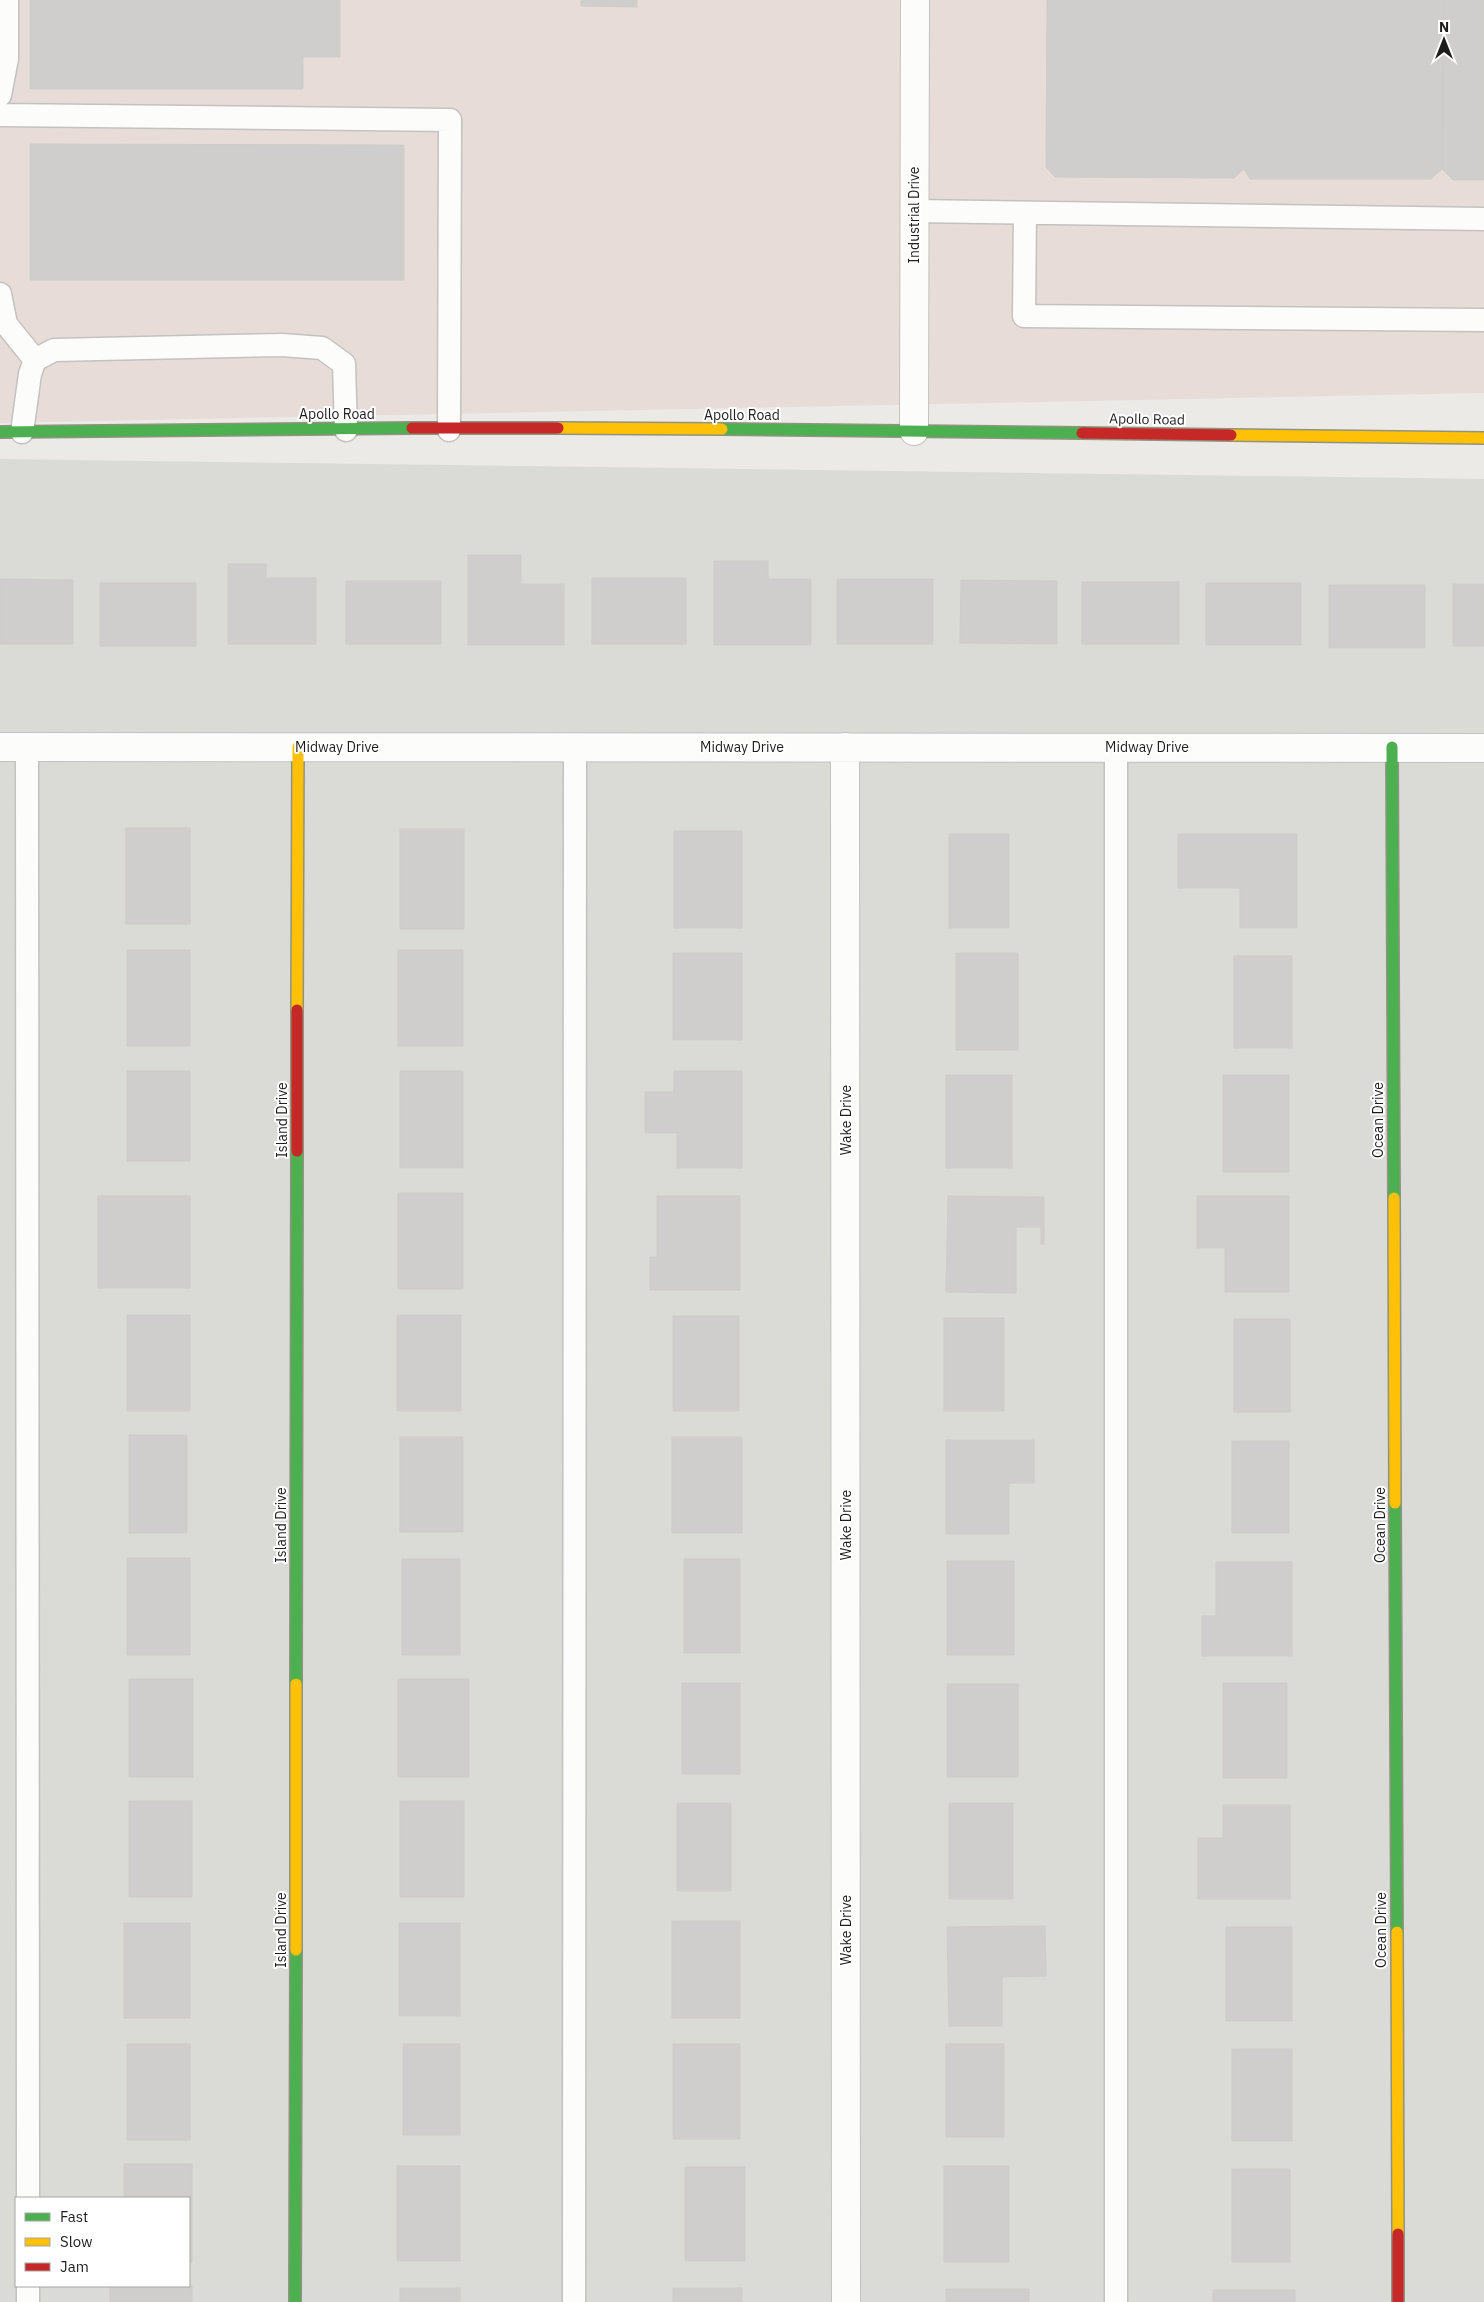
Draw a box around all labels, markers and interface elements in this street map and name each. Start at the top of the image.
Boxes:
north arrow [1419,15,1469,65]
text: N [1439,18,1449,36]
street label: Industrial Drive [905,166,923,263]
street label: Apollo Road [299,405,375,423]
street label: Apollo Road [704,406,780,424]
street label: Apollo Road [1109,409,1185,429]
street label: Midway Drive [295,738,379,756]
street label: Midway Drive [700,738,784,756]
street label: Midway Drive [1105,738,1189,756]
street label: Island Drive [273,1082,291,1158]
street label: Ocean Drive [1369,1082,1387,1158]
street label: Wake Drive [837,1084,855,1155]
street label: Island Drive [272,1487,290,1563]
street label: Ocean Drive [1371,1487,1389,1563]
street label: Wake Drive [837,1489,855,1560]
street label: Island Drive [272,1892,290,1968]
street label: Ocean Drive [1372,1892,1390,1968]
street label: Wake Drive [837,1894,855,1965]
legend [15,2197,190,2287]
text: Fast [60,2207,88,2226]
text: Slow [60,2232,93,2251]
text: Jam [60,2257,89,2276]

